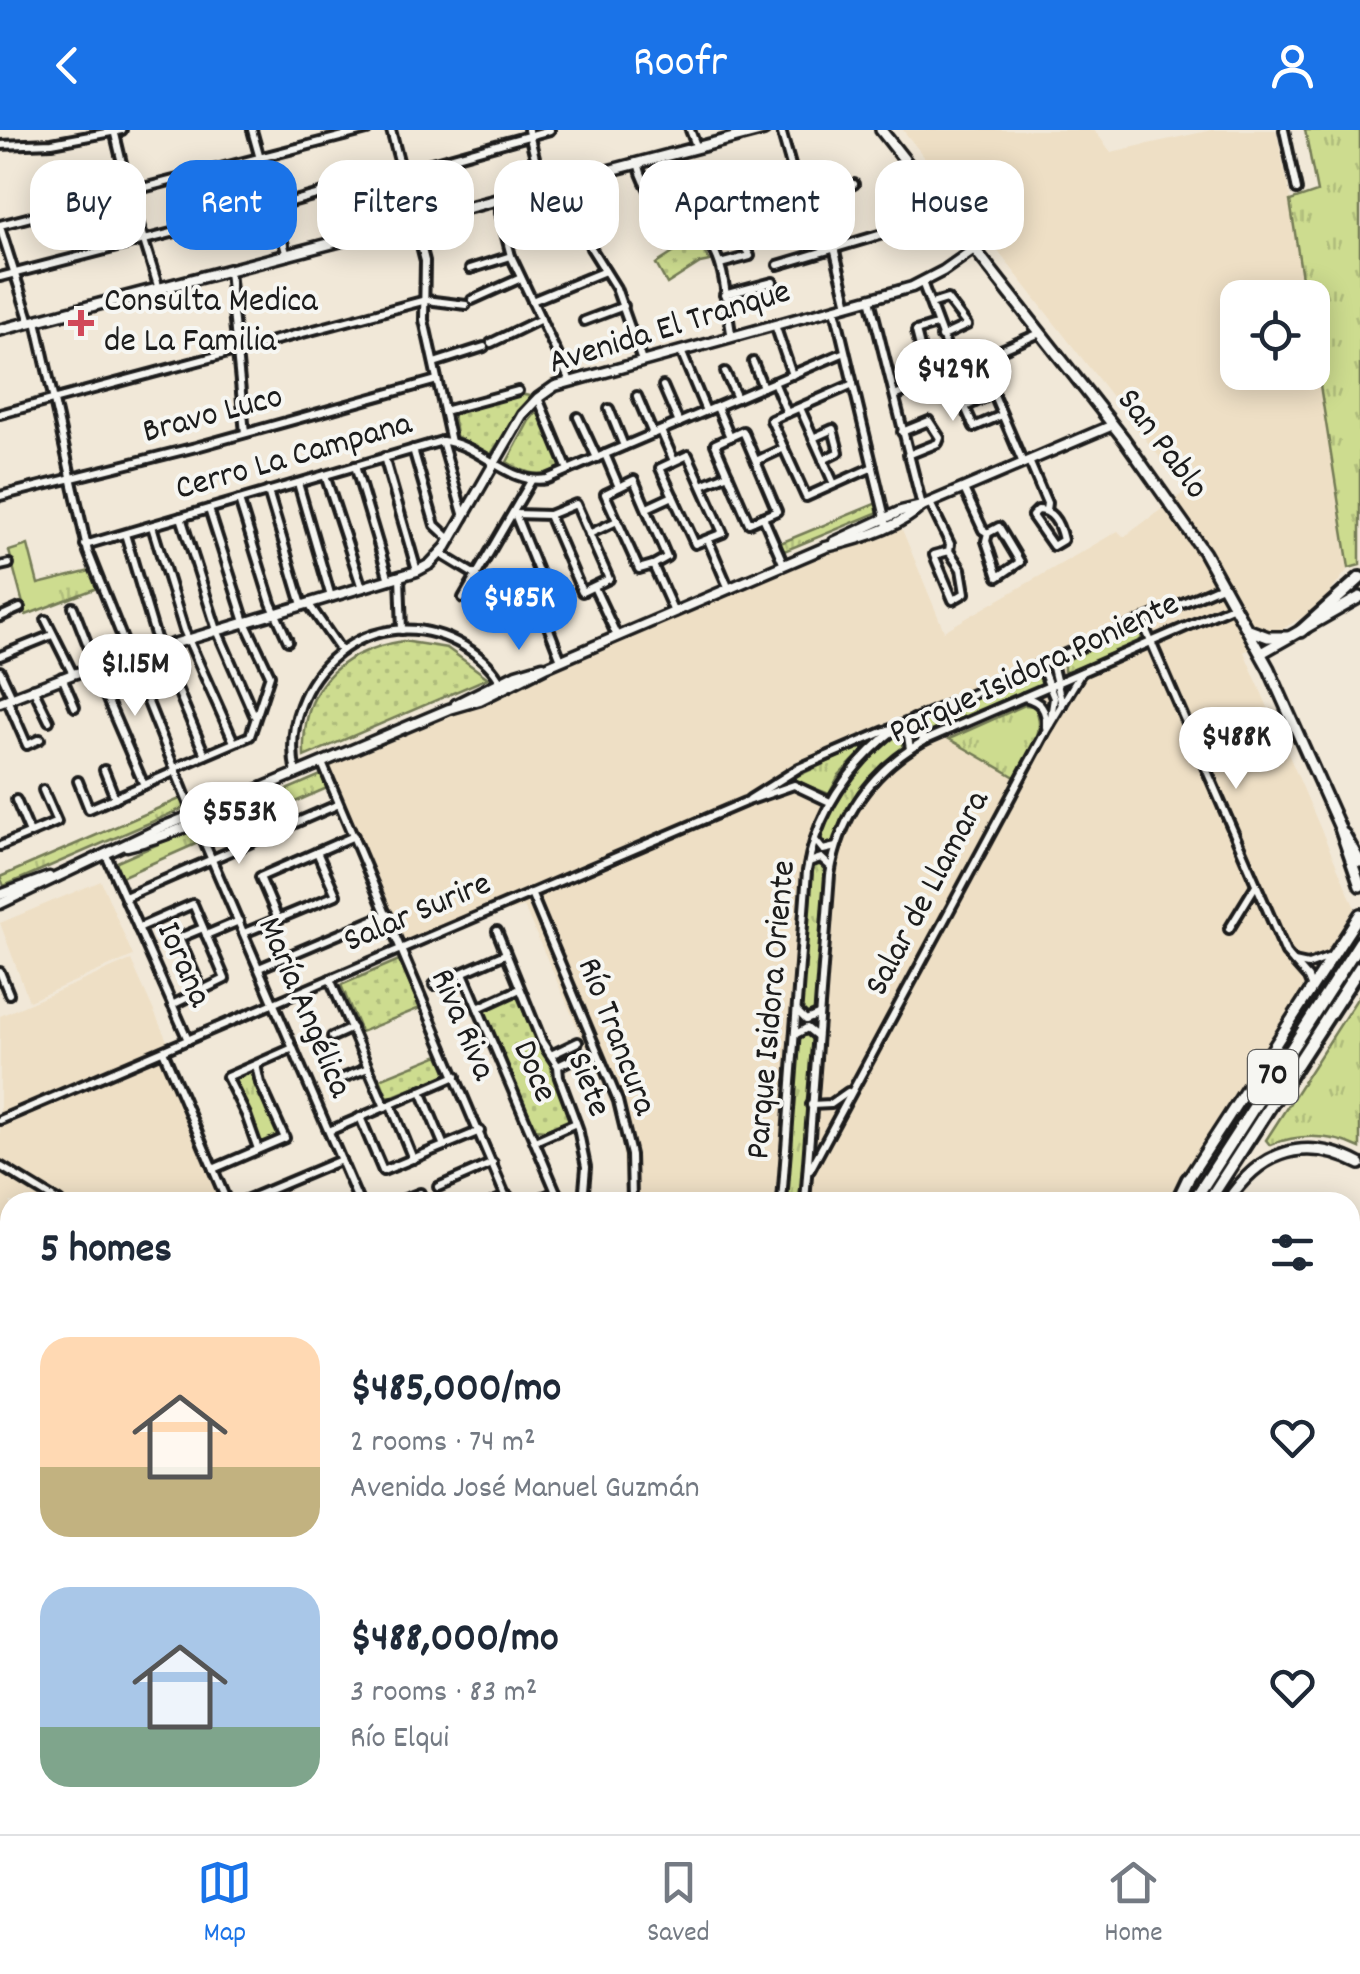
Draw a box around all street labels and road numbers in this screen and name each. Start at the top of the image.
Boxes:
street label: Avenida El Tranque [543,268,797,390]
street label: Bravo Luco [137,373,289,459]
street label: San Pablo [1103,379,1219,511]
street label: Cerro La Campana [170,400,419,516]
street label: Parque Isidora Poniente [882,581,1188,759]
street label: Salar de Llamara [854,782,1004,1006]
street label: Parque Isidora Oriente [735,858,811,1162]
street label: Salar Surire [336,861,500,967]
street label: María Angélica [243,910,364,1107]
street label: Iorana [141,914,223,1016]
street label: Río Trancura [562,951,668,1124]
street label: Riva Riva [415,961,507,1089]
street label: Doce [498,1033,568,1111]
street label: Siete [552,1045,622,1125]
road number: 70 [1248,1050,1298,1104]

